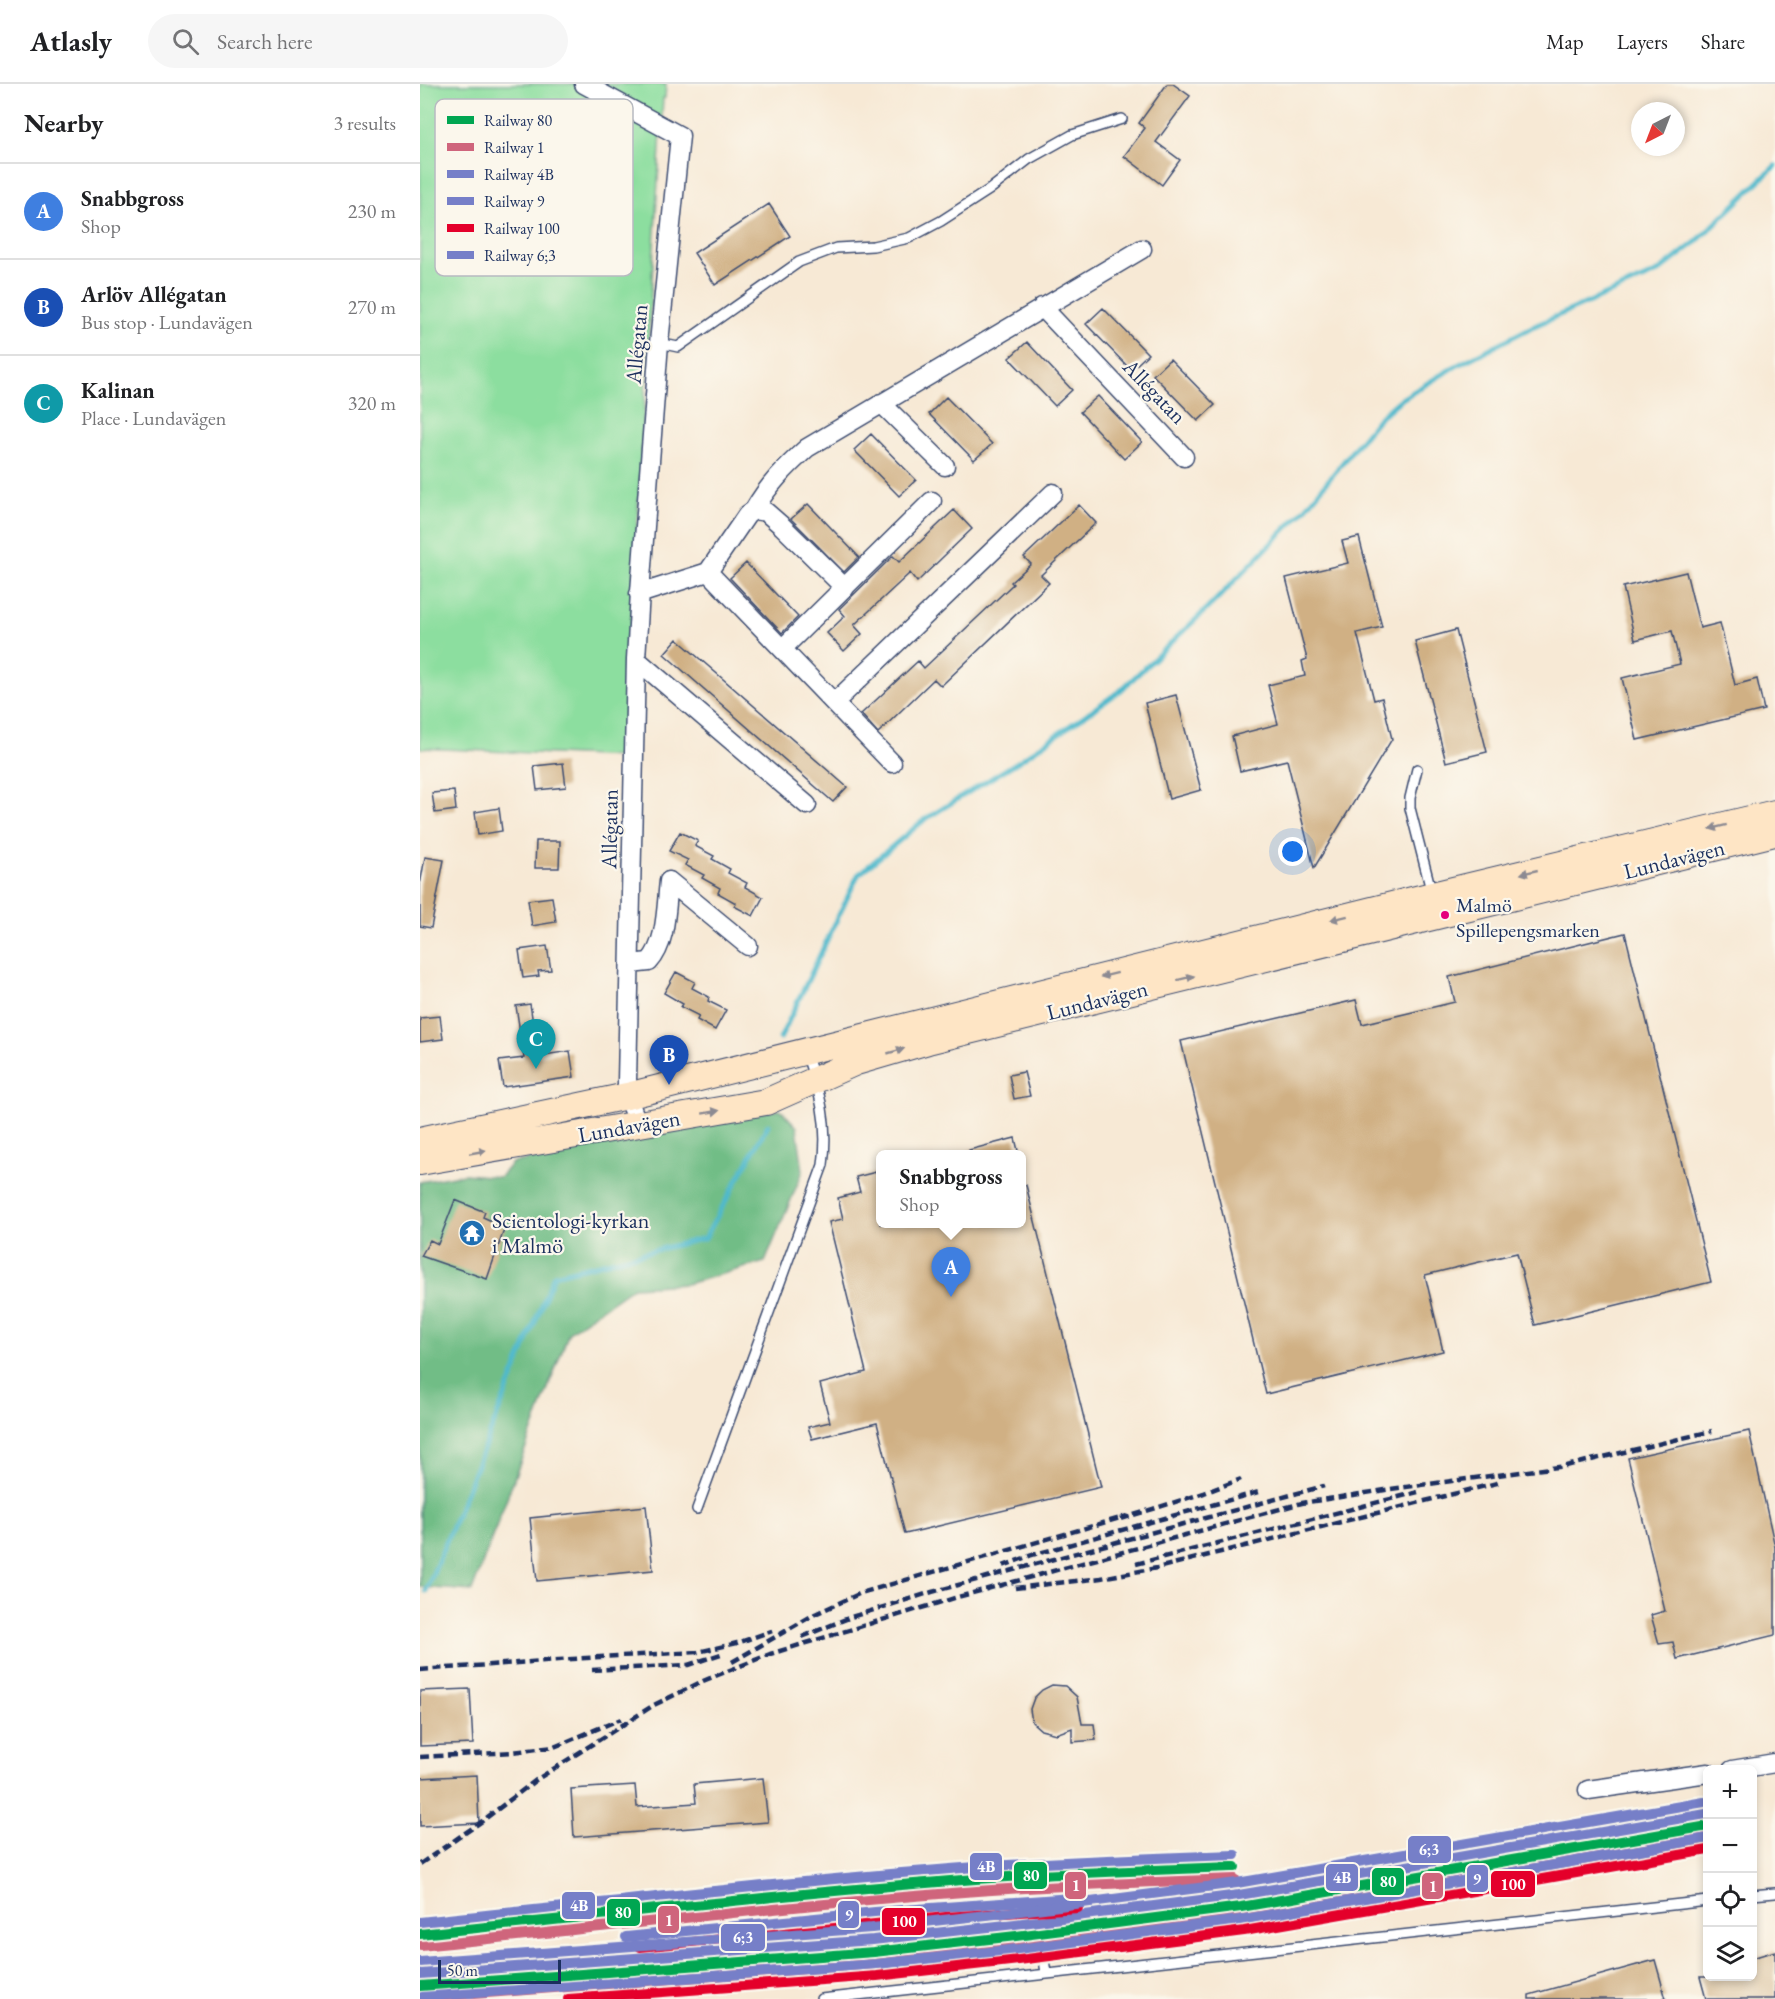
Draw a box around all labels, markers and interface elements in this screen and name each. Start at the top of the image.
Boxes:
search box [148,14,568,68]
text: Atlasly [30,23,112,59]
icon: search [169,25,202,58]
text: Search here [217,27,313,56]
text: Map [1546,28,1584,55]
text: Layers [1617,28,1668,55]
text: Share [1701,28,1745,55]
legend [435,99,633,276]
north arrow [1631,102,1685,156]
text: Nearby [24,106,104,140]
text: 3 results [333,110,396,136]
text: Railway 80 [484,110,552,131]
text: Railway 1 [484,137,544,158]
text: Railway 4B [484,164,554,185]
text: Snabbgross [81,184,184,213]
text: Railway 9 [484,191,545,212]
text: A [36,198,51,224]
text: 230 m [348,198,396,224]
text: Shop [81,213,121,239]
text: Railway 100 [484,218,560,239]
text: Railway 6;3 [484,245,556,266]
text: Arlöv Allégatan [81,280,227,309]
text: B [37,294,50,320]
text: 270 m [348,294,396,320]
street label: Allégatan [618,303,654,386]
text: Bus stop · Lundavägen [81,309,253,335]
street label: Allégatan [1116,352,1193,430]
text: Kalinan [81,376,155,405]
text: C [36,390,51,416]
text: 320 m [348,390,396,416]
text: Place · Lundavägen [81,405,226,431]
street label: Allégatan [594,788,625,870]
one-way arrow [1709,822,1727,832]
street label: Lundavägen [1620,833,1728,886]
your location [1278,837,1307,866]
one-way arrow [1519,868,1538,878]
place label: Malmö Spillepengsmarken [1456,892,1600,943]
marker: Malmö Spillepengsmarken [1439,909,1451,921]
one-way arrow [1330,914,1348,923]
one-way arrow [1100,971,1118,981]
one-way arrow [1177,973,1196,983]
street label: Lundavägen [1043,974,1151,1027]
pin: C [516,1020,556,1069]
pin: B [650,1036,688,1085]
one-way arrow [887,1046,905,1055]
street label: Lundavägen [576,1103,683,1150]
one-way arrow [702,1107,721,1116]
one-way arrow [468,1147,487,1156]
popup [876,1150,1026,1228]
text: Snabbgross [899,1162,1003,1191]
text: Shop [899,1191,939,1217]
place label: Scientologi-kyrkan i Malmö [492,1206,650,1260]
temple icon: Scientologi-kyrkan i Malmö [457,1218,487,1248]
pin: A [932,1248,970,1297]
map controls [1703,1765,1757,1981]
button: + [1703,1765,1757,1819]
button: − [1703,1819,1757,1873]
line badge: 6;3 [1407,1835,1452,1864]
text: 6;3 [1419,1839,1439,1860]
line badge: 4B [969,1852,1003,1881]
text: 4B [977,1856,995,1877]
line badge: 80 [1013,1861,1048,1890]
line badge: 4B [1325,1863,1359,1892]
line badge: 9 [1466,1864,1489,1893]
text: 80 [1023,1865,1040,1886]
text: 4B [1333,1867,1351,1888]
line badge: 80 [1371,1867,1405,1896]
text: 9 [1473,1868,1482,1889]
line badge: 100 [1490,1870,1536,1898]
line badge: 1 [1064,1871,1087,1900]
text: 80 [1380,1871,1397,1892]
line badge: 1 [1421,1872,1444,1900]
button: locate [1703,1873,1757,1927]
text: 100 [1500,1874,1526,1895]
text: 1 [1072,1875,1080,1896]
text: 1 [1429,1876,1437,1897]
line badge: 4B [561,1891,596,1920]
text: 4B [570,1895,588,1916]
line badge: 80 [606,1898,641,1927]
line badge: 9 [837,1900,860,1929]
text: 80 [615,1902,632,1923]
text: 9 [845,1904,854,1925]
line badge: 1 [657,1905,680,1934]
line badge: 100 [881,1907,926,1936]
text: 1 [665,1910,673,1931]
text: 100 [891,1911,917,1932]
line badge: 6;3 [720,1923,766,1952]
text: 6;3 [733,1927,753,1948]
button: layers [1703,1927,1757,1981]
scale bar [438,1957,561,1984]
text: 50 m [447,1960,478,1981]

